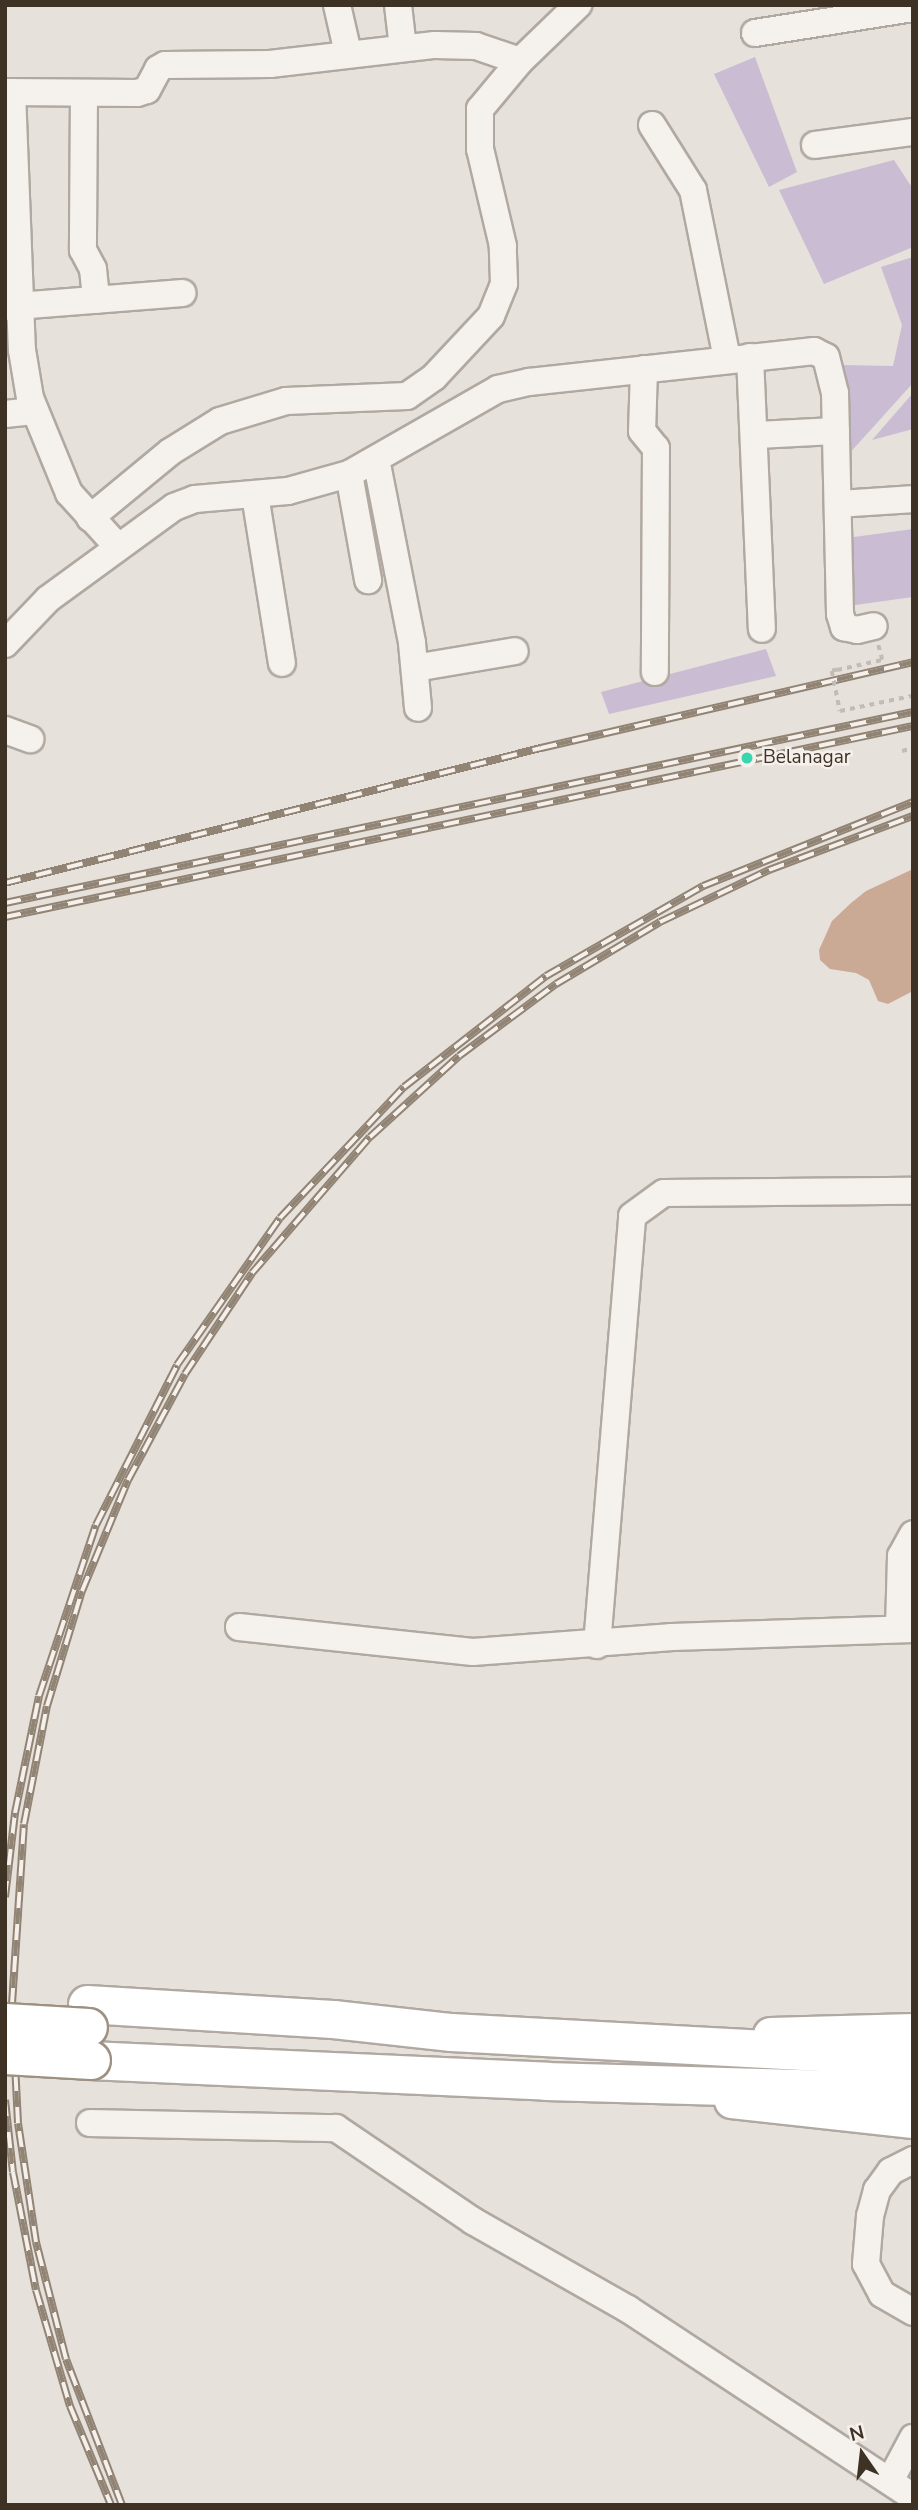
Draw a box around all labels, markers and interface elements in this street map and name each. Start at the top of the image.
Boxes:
place label: Belanagar [763,747,851,769]
marker: Belanagar [737,748,757,768]
north arrow [827,2419,897,2489]
text: N [847,2419,867,2448]

